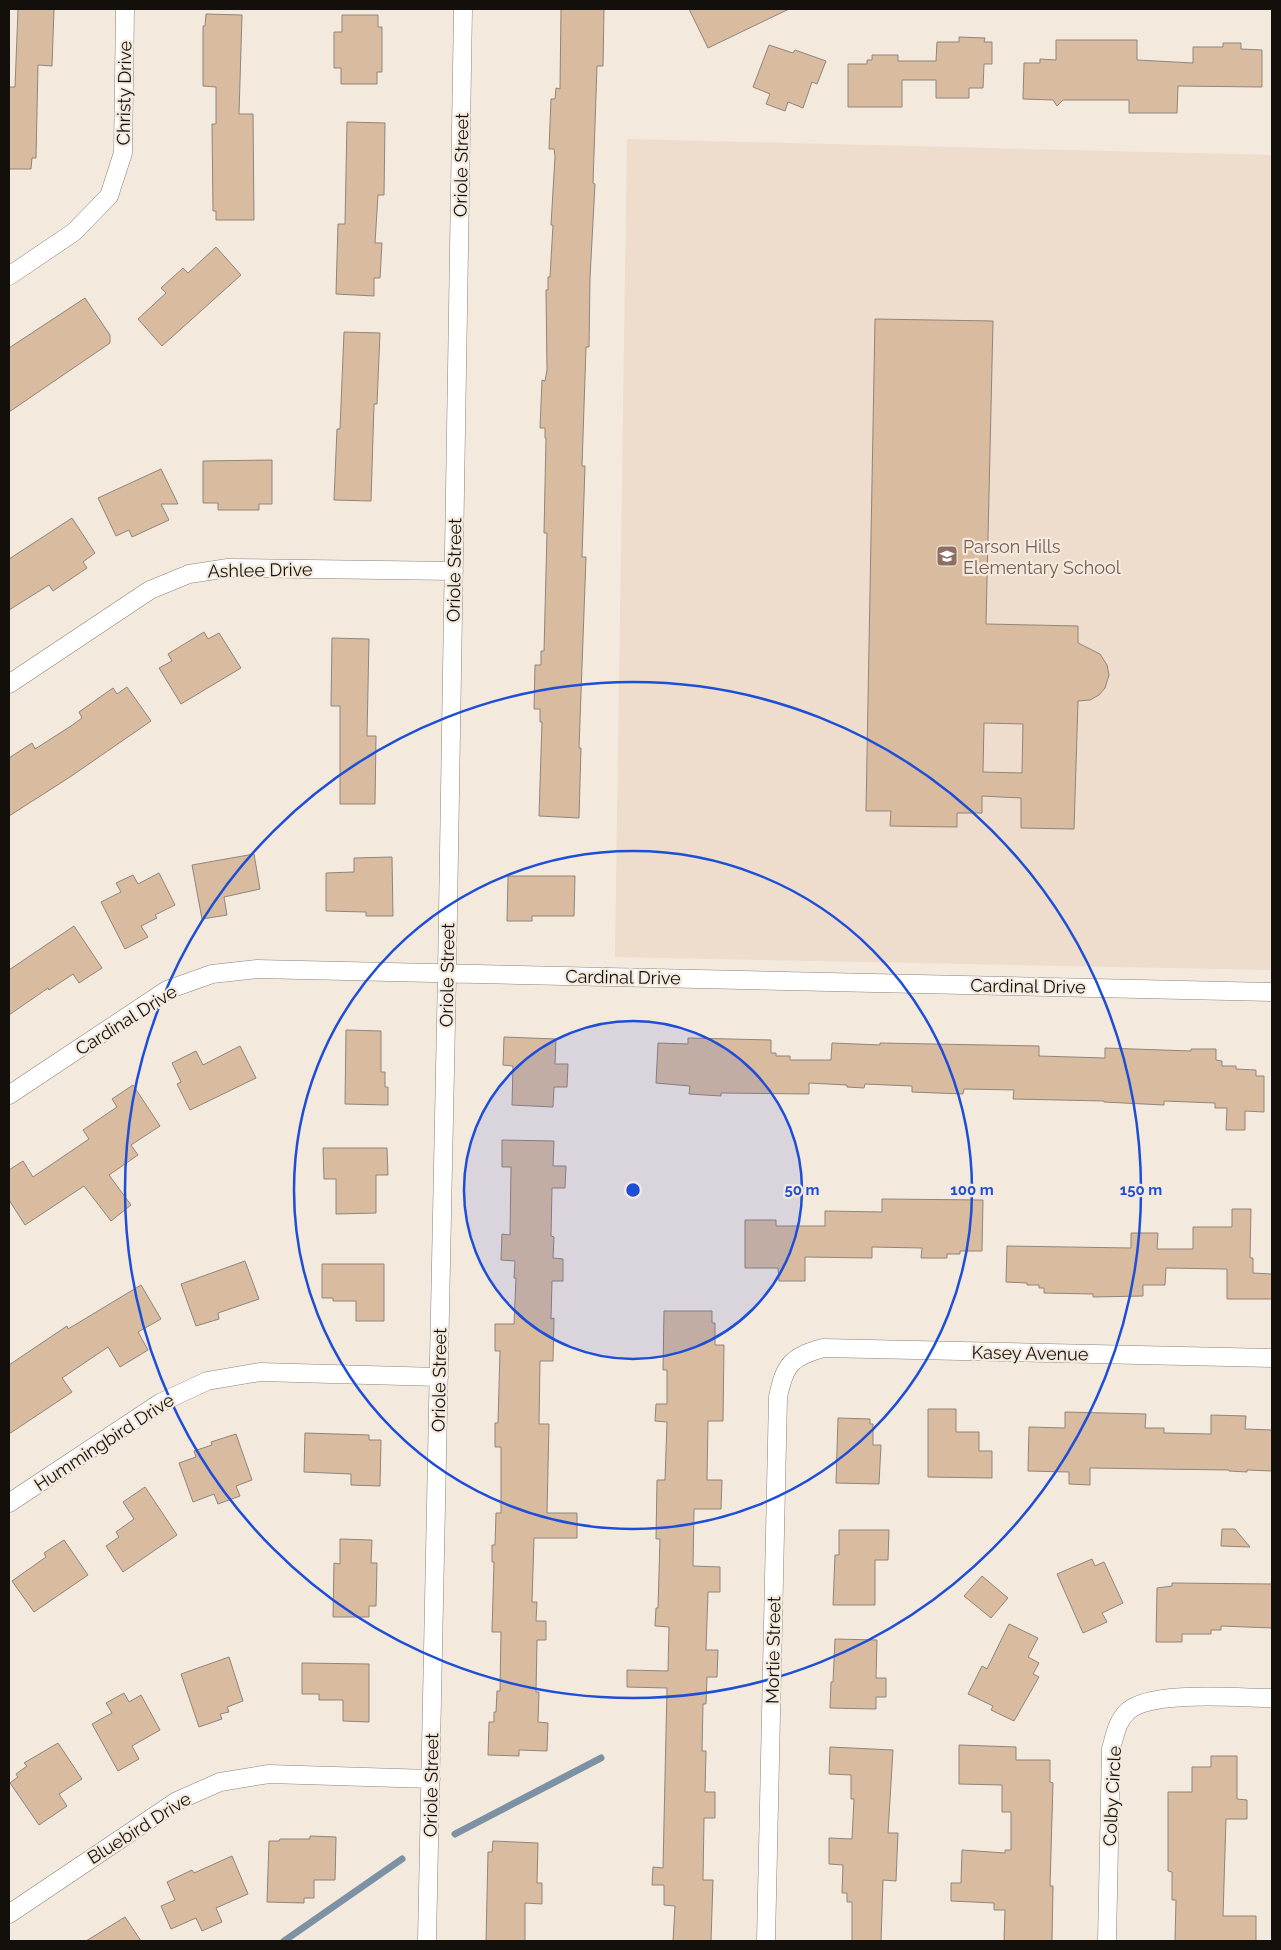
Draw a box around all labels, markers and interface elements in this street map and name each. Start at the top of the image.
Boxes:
street label: Christy Drive [113,40,135,145]
street label: Oriole Street [450,113,472,217]
street label: Oriole Street [443,518,465,622]
place label: Parson Hills Elementary School [963,536,1121,578]
school or university icon: Parson Hills Elementary School [935,544,959,568]
street label: Ashlee Drive [207,559,313,581]
street label: Oriole Street [436,923,458,1027]
street label: Cardinal Drive [565,965,681,989]
street label: Cardinal Drive [970,974,1086,998]
street label: Cardinal Drive [71,980,181,1060]
centre of rings [624,1181,642,1199]
text: 50 m [784,1181,820,1199]
text: 100 m [950,1181,994,1199]
text: 150 m [1120,1181,1162,1199]
street label: Oriole Street [428,1328,450,1432]
street label: Kasey Avenue [971,1341,1089,1365]
street label: Hummingbird Drive [30,1389,178,1495]
street label: Mortie Street [762,1596,784,1704]
street label: Oriole Street [420,1733,442,1837]
street label: Colby Circle [1099,1745,1125,1847]
street label: Bluebird Drive [83,1788,195,1868]

